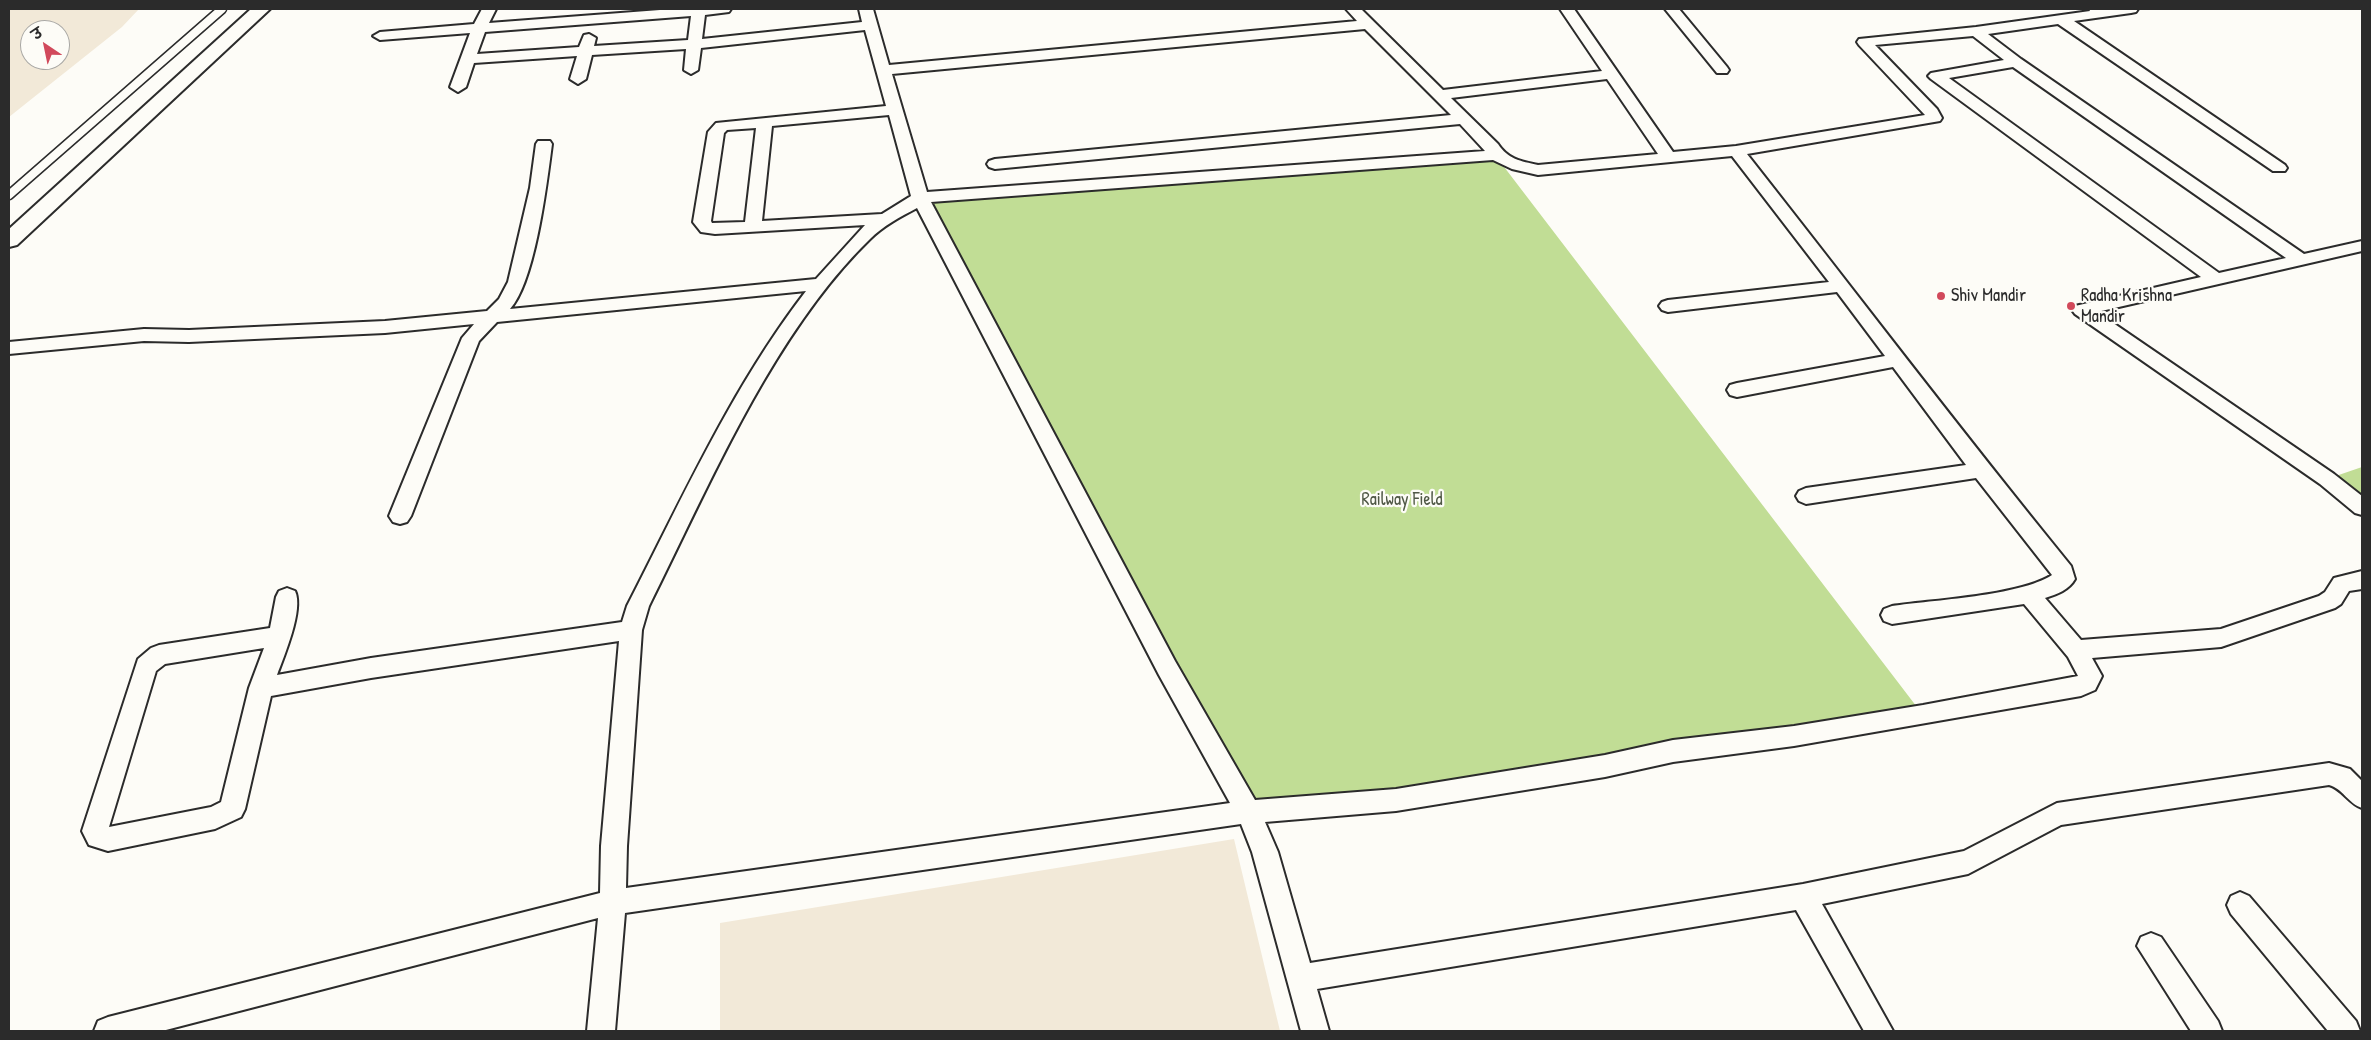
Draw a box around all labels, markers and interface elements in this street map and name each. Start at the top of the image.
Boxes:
north arrow [20,20,70,70]
text: उ [28,22,46,43]
place label: Shiv Mandir [1951,285,2026,307]
place label: Radha Krishna Mandir [2081,285,2172,328]
marker: Shiv Mandir [1935,290,1947,302]
marker: Radha Krishna Mandir [2065,300,2077,312]
park label: Railway Field [1362,489,1442,511]

